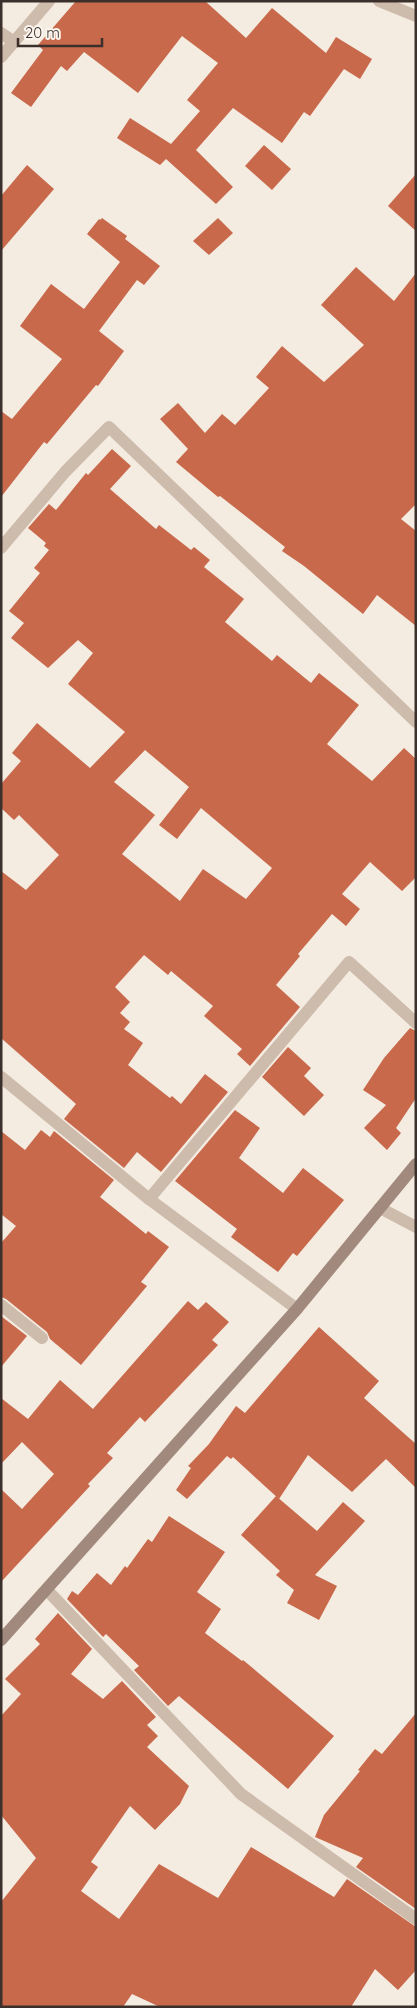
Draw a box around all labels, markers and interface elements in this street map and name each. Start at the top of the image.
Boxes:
scale bar [18,15,101,47]
text: 20 m [25,23,60,42]

